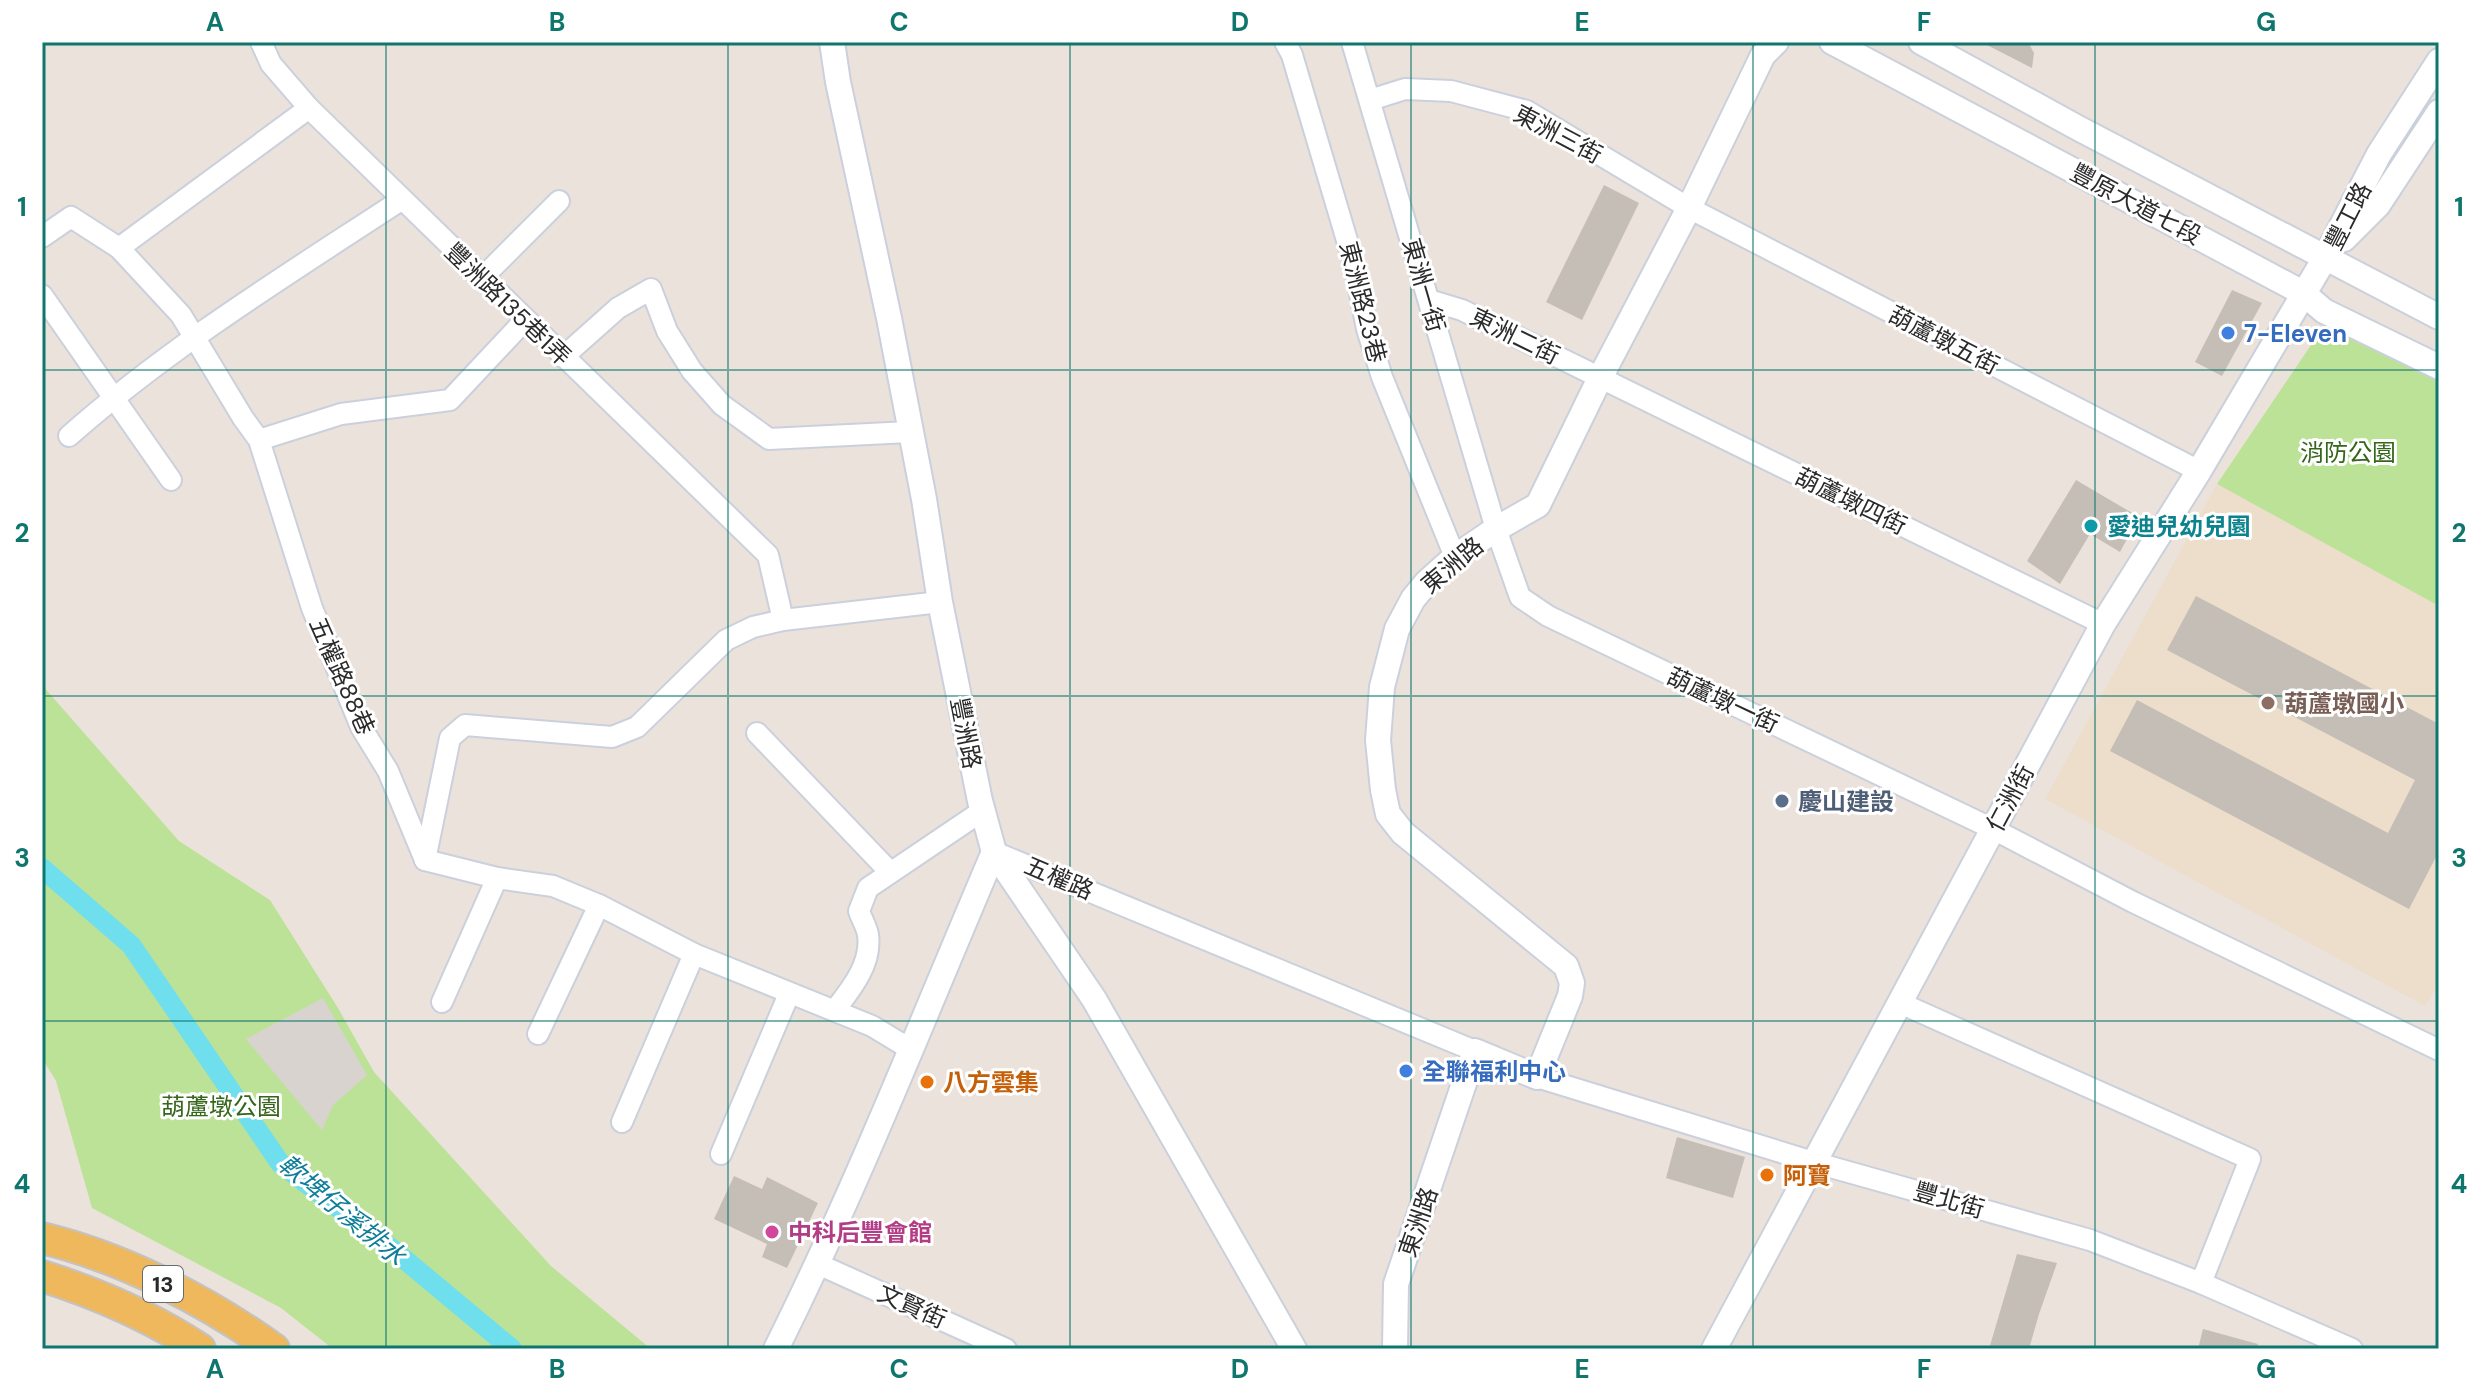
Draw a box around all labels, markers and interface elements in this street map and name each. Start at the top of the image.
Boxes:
text: A [206,5,224,39]
text: B [549,5,565,39]
text: C [889,5,909,39]
text: D [1231,5,1249,39]
text: E [1574,5,1590,39]
text: F [1917,5,1931,39]
text: G [2256,5,2276,39]
street label: 東洲三街 [1508,98,1608,170]
street label: 豐原大道七段 [2065,157,2207,251]
street label: 豐工路 [2318,177,2378,255]
text: 1 [17,190,27,224]
text: 1 [2454,190,2464,224]
street label: 東洲一街 [1396,235,1452,335]
street label: 豐洲路135巷1弄 [438,236,578,372]
street label: 東洲路23巷 [1333,238,1393,366]
street label: 葫蘆墩五街 [1884,299,2004,381]
street label: 東洲二街 [1465,301,1565,371]
place label: 7-Eleven [2244,318,2347,349]
marker: 7-Eleven [2219,324,2237,342]
park label: 消防公園 [2300,437,2396,468]
street label: 葫蘆墩四街 [1790,461,1912,541]
place label: 愛迪兒幼兒園 [2107,511,2251,542]
text: 2 [14,516,30,550]
text: 2 [2451,516,2467,550]
marker: 愛迪兒幼兒園 [2082,517,2100,535]
street label: 東洲路 [1414,530,1490,600]
street label: 五權路88巷 [302,613,382,739]
street label: 葫蘆墩一街 [1662,661,1784,739]
place label: 葫蘆墩國小 [2284,688,2404,719]
marker: 葫蘆墩國小 [2259,694,2277,712]
street label: 豐洲路 [944,695,988,771]
street label: 仁洲街 [1979,759,2041,837]
place label: 慶山建設 [1798,786,1894,817]
marker: 慶山建設 [1773,792,1791,810]
text: 3 [14,841,30,875]
text: 3 [2451,841,2467,875]
street label: 五權路 [1020,850,1098,906]
place label: 全聯福利中心 [1422,1056,1566,1087]
marker: 全聯福利中心 [1397,1062,1415,1080]
place label: 八方雲集 [943,1067,1039,1098]
marker: 八方雲集 [918,1073,936,1091]
park label: 葫蘆墩公園 [161,1091,281,1122]
water label: 軟埤仔溪排水 [271,1147,413,1274]
place label: 阿寶 [1783,1160,1831,1191]
marker: 阿寶 [1758,1166,1776,1184]
text: 4 [14,1167,30,1201]
text: 4 [2451,1167,2467,1201]
street label: 豐北街 [1910,1175,1988,1225]
street label: 東洲路 [1392,1183,1444,1261]
place label: 中科后豐會館 [788,1217,932,1248]
marker: 中科后豐會館 [763,1223,781,1241]
road number: 13 [143,1266,183,1302]
street label: 文賢街 [873,1277,951,1335]
text: A [206,1352,224,1386]
text: B [549,1352,565,1386]
text: C [889,1352,909,1386]
text: D [1231,1352,1249,1386]
text: E [1574,1352,1590,1386]
text: F [1917,1352,1931,1386]
text: G [2256,1352,2276,1386]

